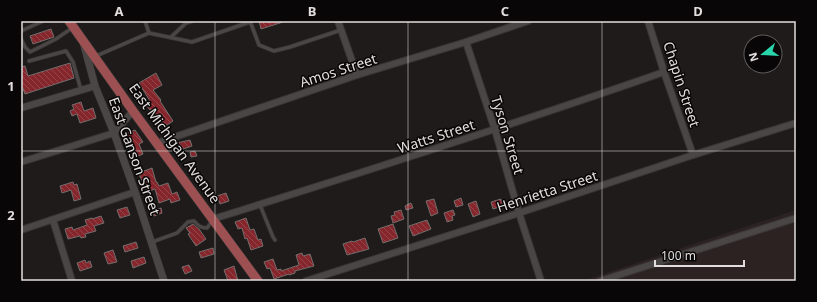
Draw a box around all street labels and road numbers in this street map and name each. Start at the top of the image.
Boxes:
street label: Chapin Street [659,39,705,129]
street label: Amos Street [297,49,379,91]
street label: East Michigan Avenue [125,79,225,207]
street label: Tyson Street [487,93,529,177]
street label: East Ganson Street [105,94,165,218]
street label: Watts Street [395,115,477,157]
street label: Henrietta Street [494,166,600,216]

